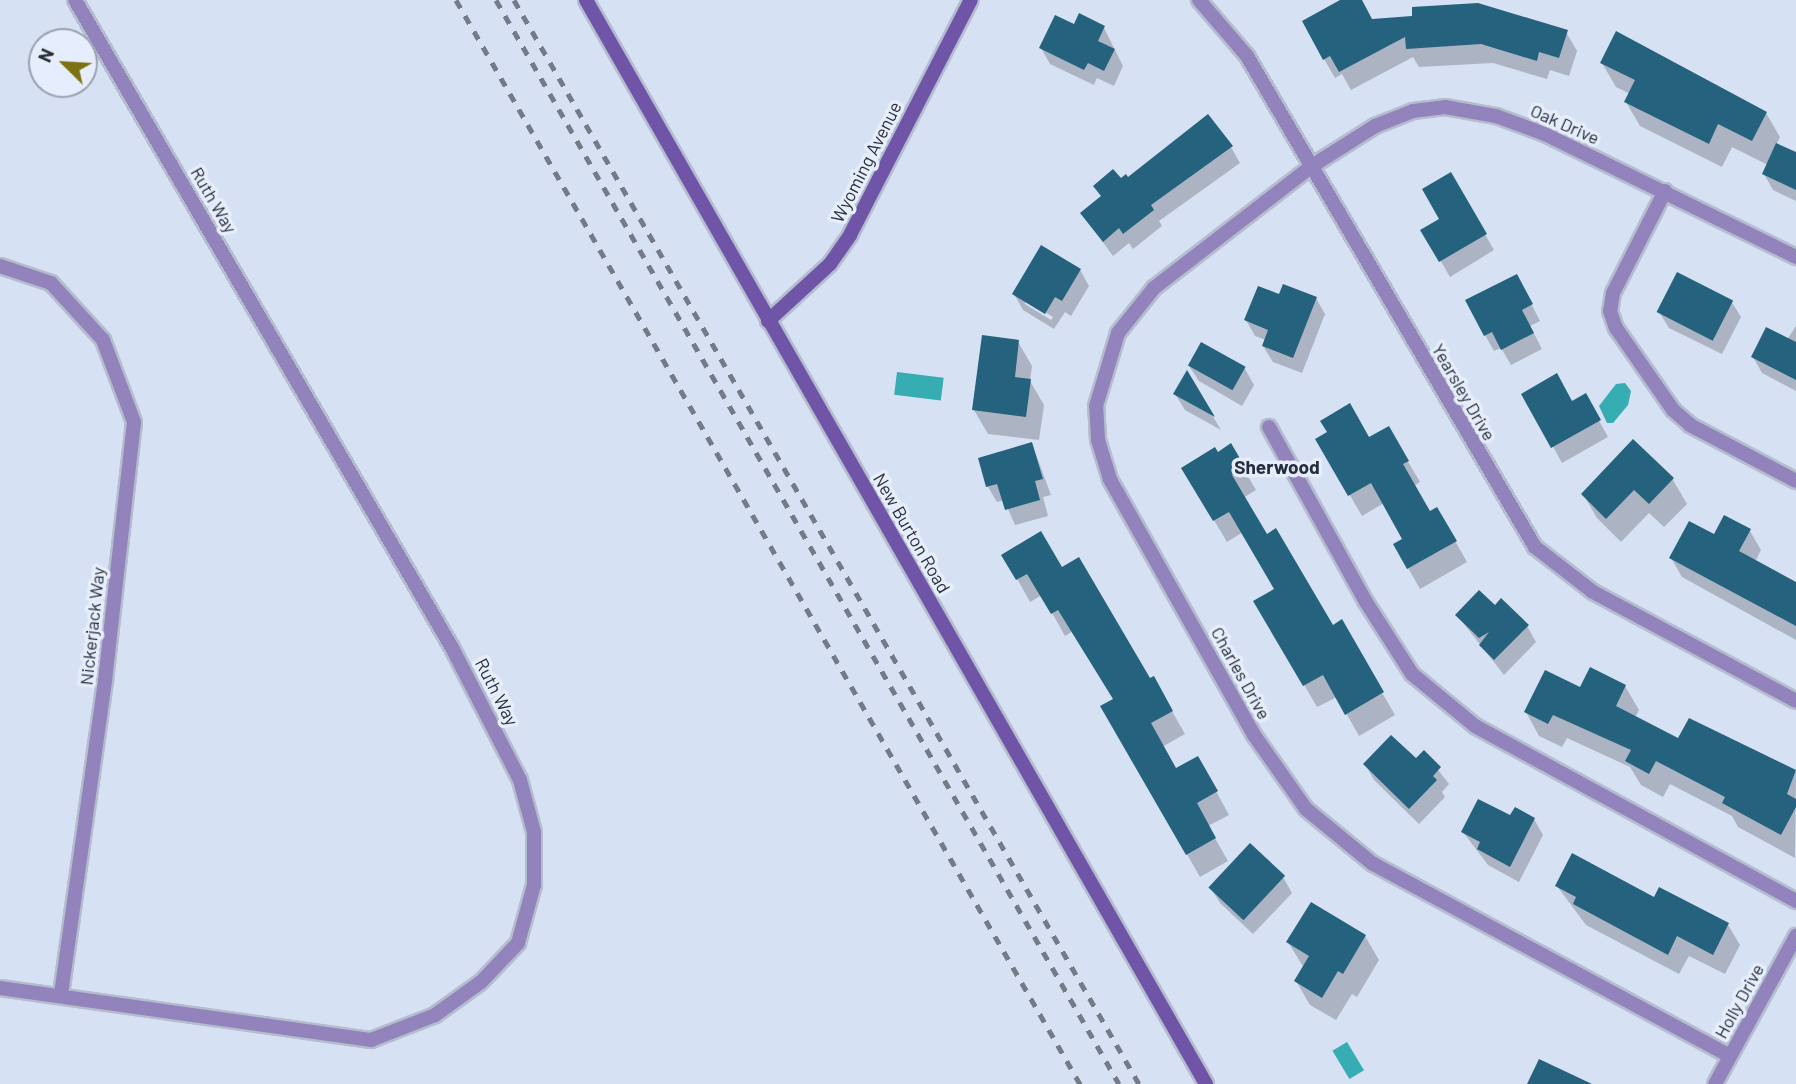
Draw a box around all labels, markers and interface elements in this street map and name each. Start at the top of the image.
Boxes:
north arrow [28,28,98,98]
text: N [32,45,58,66]
street label: Wyoming Avenue [826,98,906,226]
street label: Oak Drive [1527,99,1603,149]
street label: Ruth Way [186,163,242,237]
street label: Yearsley Drive [1428,340,1500,444]
district label: Sherwood [1234,456,1320,478]
street label: New Burton Road [869,469,955,597]
street label: Nickerjack Way [75,566,109,686]
street label: Charles Drive [1207,623,1275,723]
street label: Ruth Way [471,655,523,729]
street label: Holly Drive [1710,960,1768,1042]

